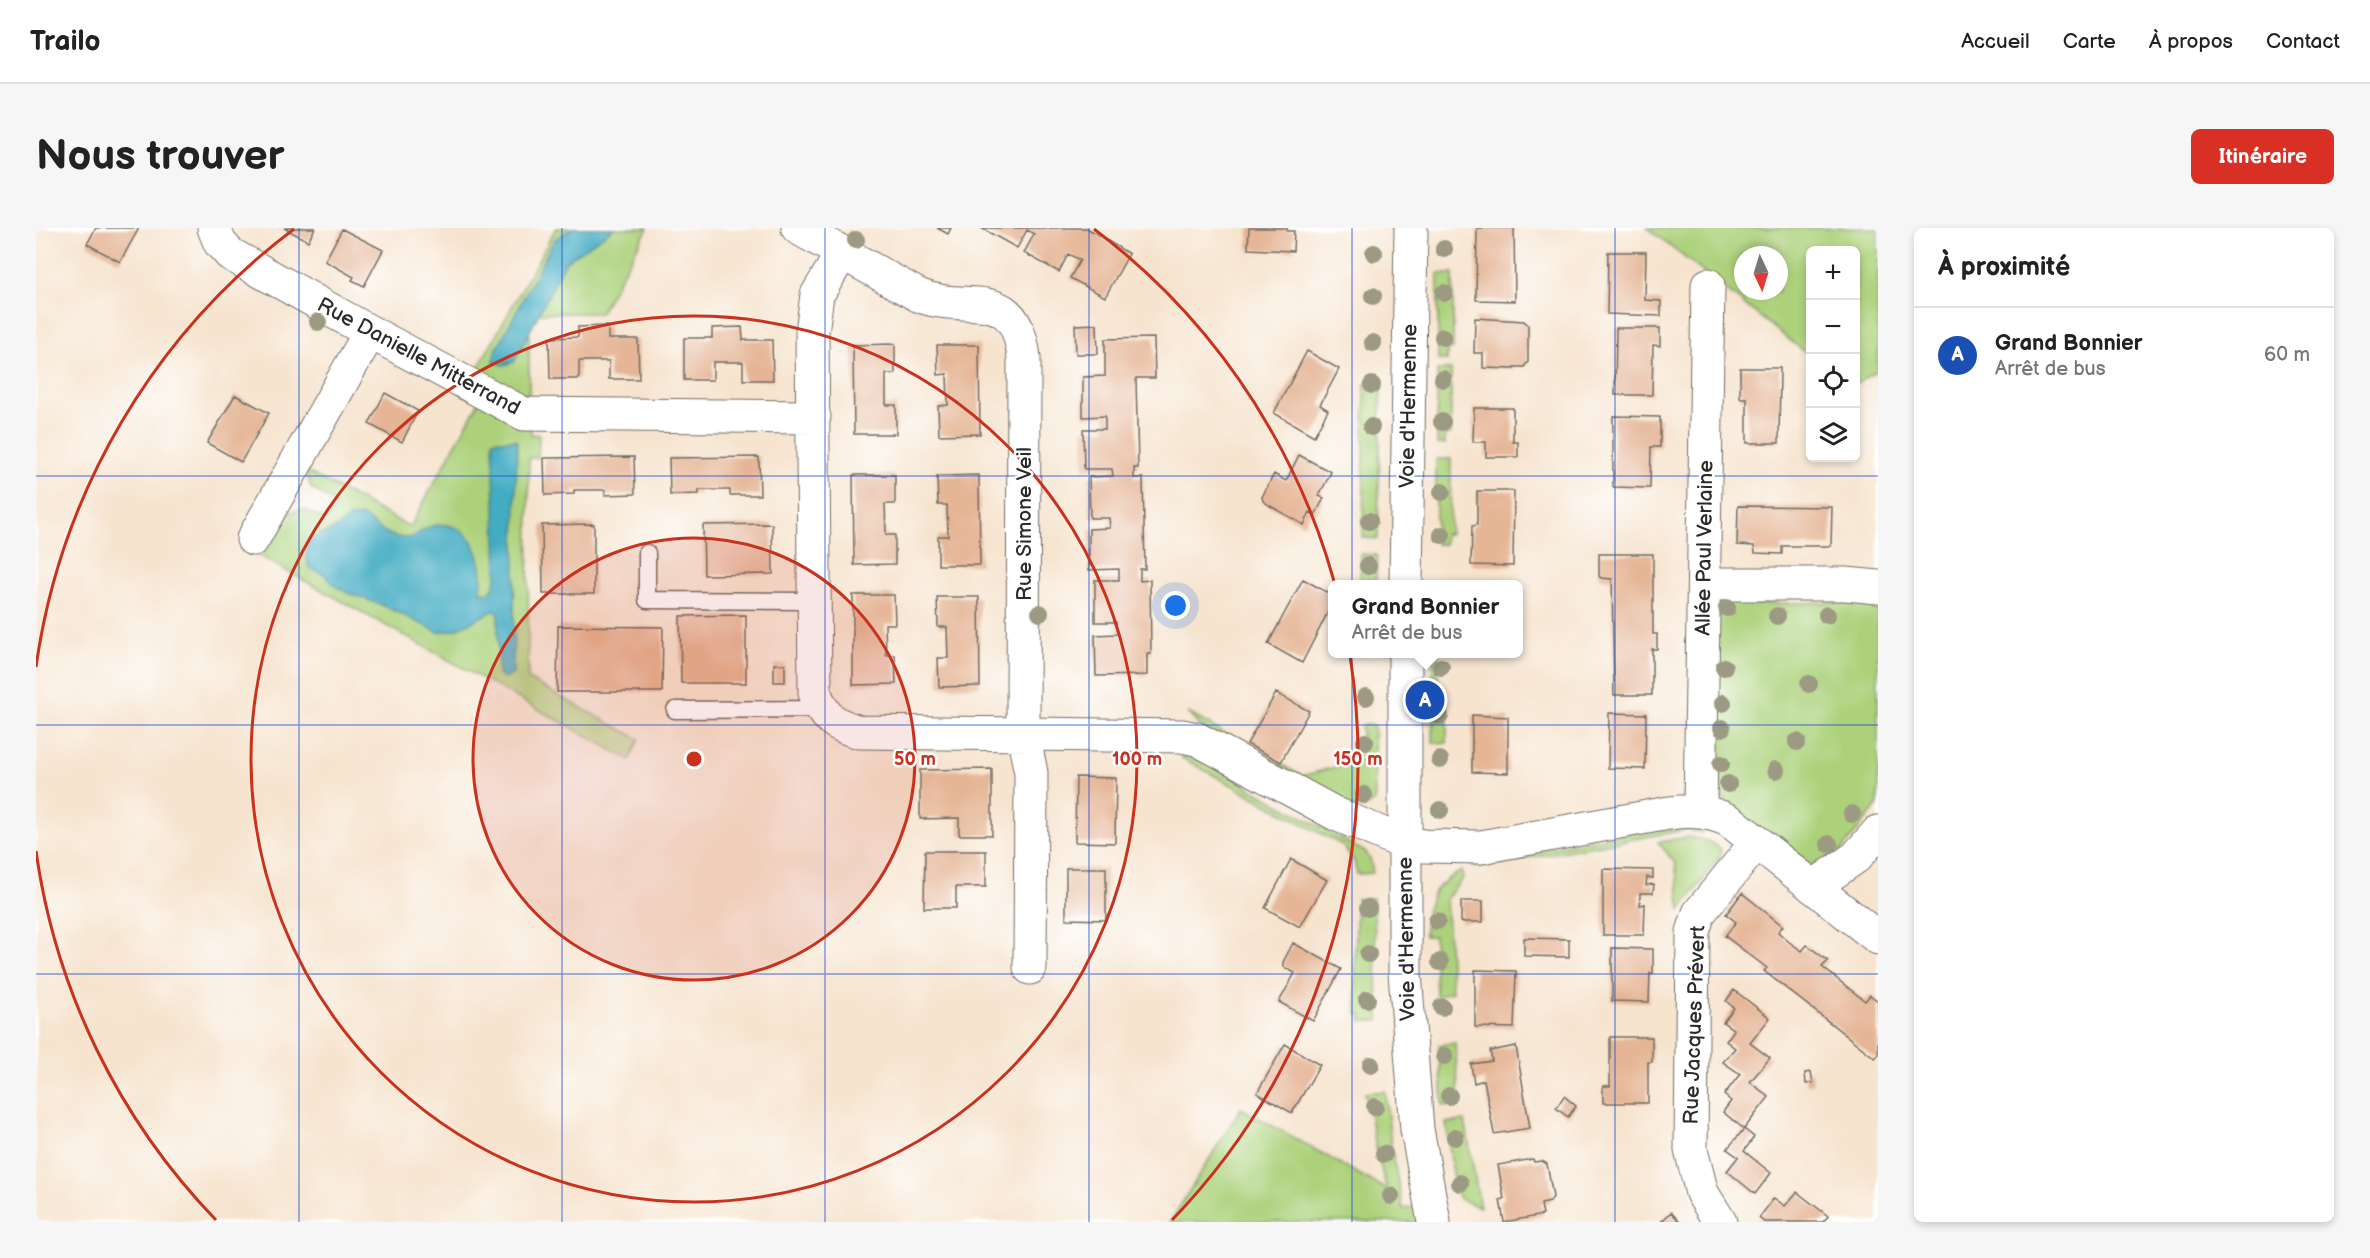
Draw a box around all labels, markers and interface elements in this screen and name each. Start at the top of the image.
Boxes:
text: Trailo [30,25,101,58]
text: Accueil [1961,29,2030,54]
text: Carte [2063,29,2116,54]
text: À propos [2149,29,2233,54]
text: Contact [2266,29,2340,54]
button: Itinéraire [2191,129,2334,184]
text: Nous trouver [36,131,284,182]
north arrow [1734,246,1788,300]
map controls [1806,246,1860,462]
button: + [1806,246,1860,300]
text: À proximité [1938,252,2070,283]
street label: Rue Danielle Mitterrand [313,292,525,421]
button: − [1806,300,1860,354]
street label: Voie d'Hermenne [1395,324,1422,488]
text: Grand Bonnier [1995,330,2143,357]
text: A [1951,343,1964,367]
text: 60 m [2264,343,2310,367]
button: locate [1806,354,1860,408]
text: Arrêt de bus [1995,357,2106,381]
button: layers [1806,408,1860,462]
street label: Rue Simone Veil [1012,447,1037,601]
street label: Allée Paul Verlaine [1690,460,1719,636]
popup [1328,580,1523,658]
your location [1161,591,1190,620]
text: Grand Bonnier [1352,594,1499,621]
text: Arrêt de bus [1352,621,1462,645]
pin: A [1406,678,1444,722]
centre of rings [684,749,704,769]
text: 50 m [894,749,936,770]
text: 100 m [1112,749,1162,770]
text: 150 m [1333,749,1383,770]
street label: Voie d'Hermenne [1393,857,1420,1021]
street label: Rue Jacques Prévert [1679,924,1710,1125]

